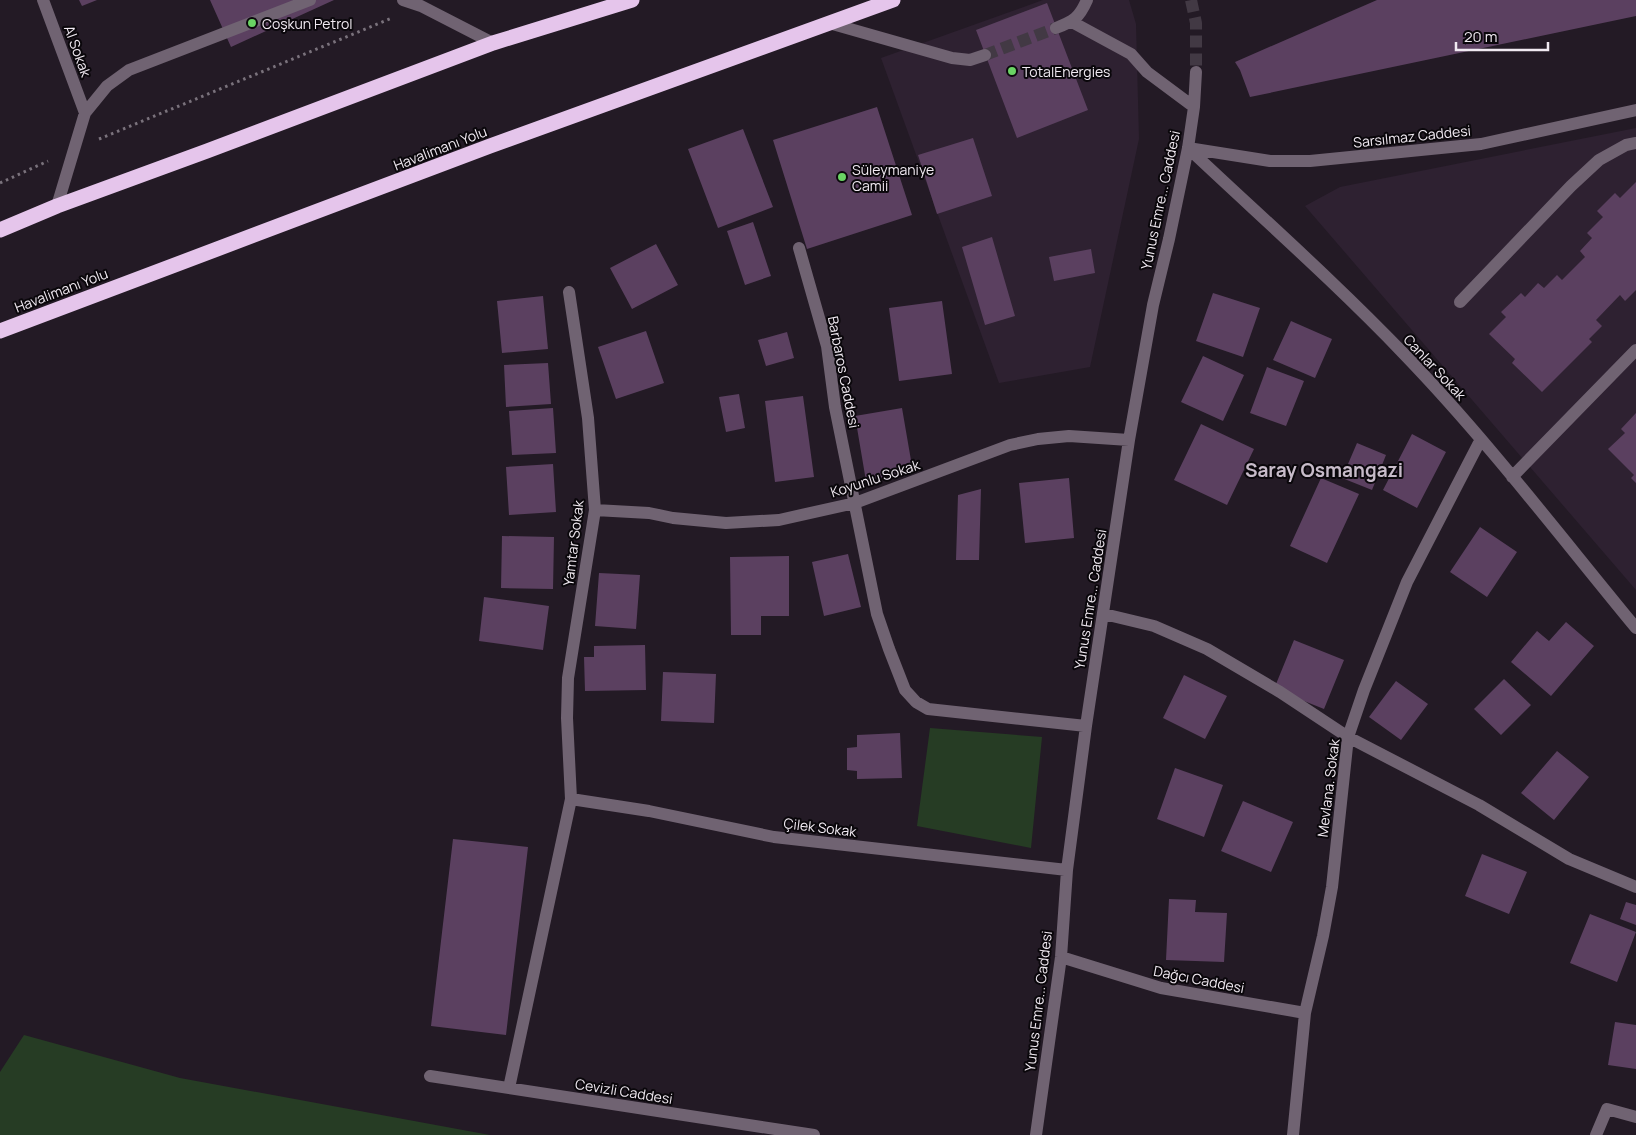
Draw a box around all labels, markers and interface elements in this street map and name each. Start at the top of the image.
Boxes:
place label: Coşkun Petrol [262,14,353,33]
marker: Coşkun Petrol [246,17,258,29]
scale bar [1456,20,1548,52]
street label: Al Sokak [60,23,96,80]
text: 20 m [1464,26,1497,47]
place label: TotalEnergies [1022,62,1110,81]
marker: TotalEnergies [1006,65,1018,77]
street label: Sarsılmaz Caddesi [1352,120,1472,152]
street label: Havalimanı Yolu [391,121,489,175]
street label: Yunus Emre... Caddesi [1136,129,1184,271]
place label: Süleymaniye Camii [852,160,934,195]
marker: Süleymaniye Camii [836,171,848,183]
street label: Havalimanı Yolu [12,263,110,317]
street label: Barbaros Caddesi [824,314,864,430]
street label: Canlar Sokak [1400,330,1471,405]
street label: Koyunlu Sokak [828,454,923,501]
district label: Saray Osmangazi [1245,457,1403,483]
street label: Yamtar Sokak [558,498,588,587]
street label: Yunus Emre... Caddesi [1070,528,1110,670]
street label: Mevlana. Sokak [1313,737,1344,838]
street label: Çilek Sokak [783,813,858,841]
street label: Yunus Emre... Caddesi [1020,930,1056,1072]
street label: Dağcı Caddesi [1152,961,1246,997]
street label: Cevizli Caddesi [574,1074,674,1108]

